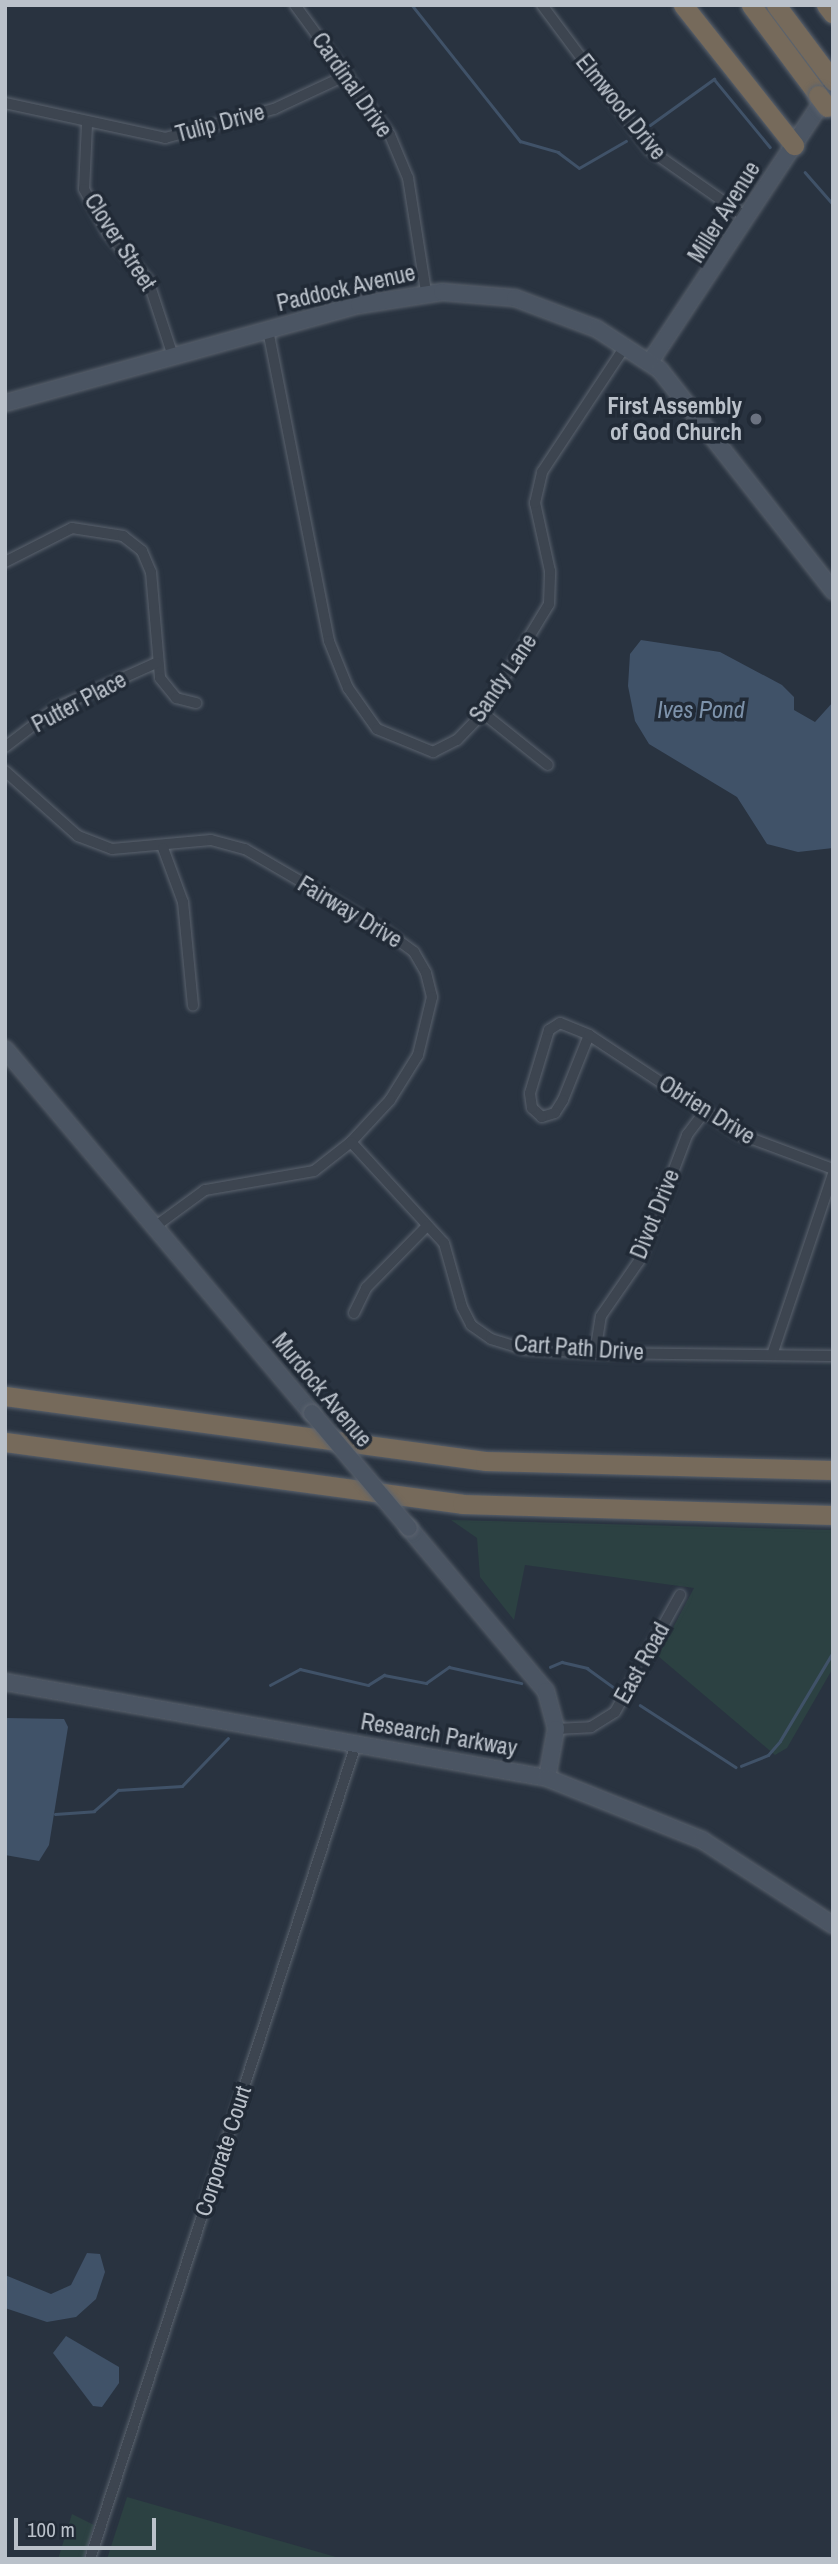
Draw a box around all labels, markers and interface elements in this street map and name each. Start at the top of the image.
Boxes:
street label: Cardinal Drive [306,27,398,143]
street label: Elmwood Drive [570,49,672,165]
street label: Tulip Drive [173,98,267,148]
street label: Miller Avenue [682,156,766,268]
street label: Clover Street [78,188,162,296]
street label: Paddock Avenue [274,259,418,317]
place label: First Assembly of God Church [607,392,742,446]
marker: First Assembly of God Church [748,411,764,427]
street label: Sandy Lane [463,629,543,727]
street label: Putter Place [27,666,131,738]
water label: Ives Pond [657,696,745,724]
street label: Fairway Drive [293,870,407,954]
street label: Obrien Drive [654,1070,760,1150]
street label: Divot Drive [625,1165,685,1263]
street label: Murdock Avenue [266,1327,378,1453]
street label: Cart Path Drive [513,1330,645,1366]
street label: East Road [609,1618,675,1708]
street label: Research Parkway [359,1708,519,1762]
street label: Corporate Court [189,2082,257,2220]
scale bar [18,2504,159,2548]
text: 100 m [27,2515,75,2544]

